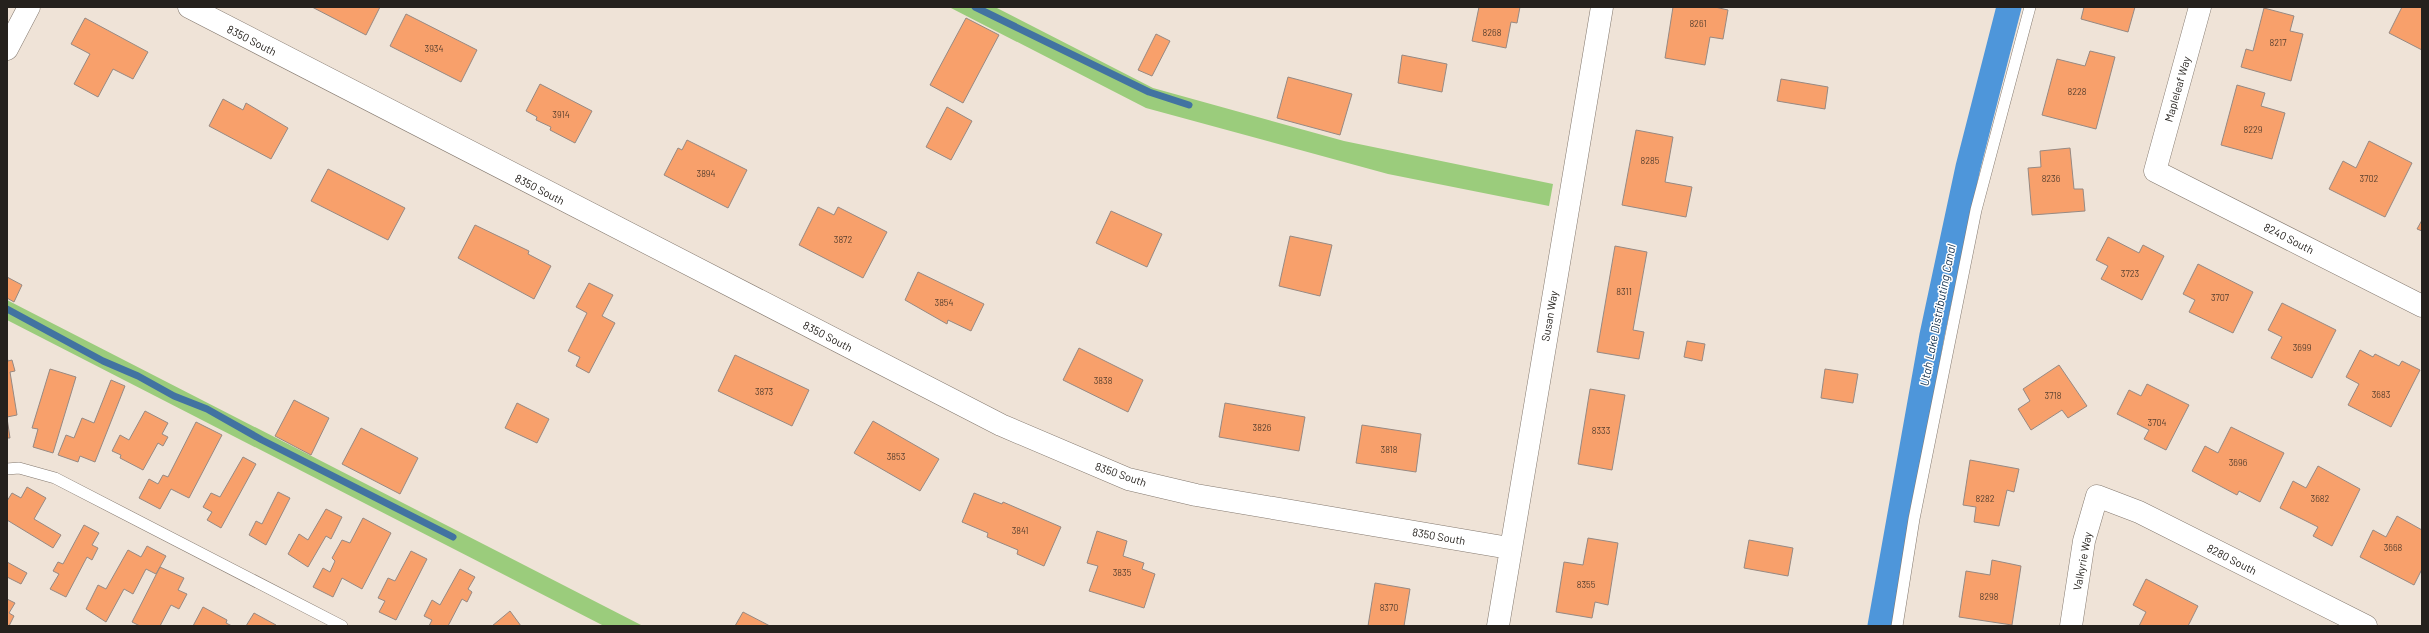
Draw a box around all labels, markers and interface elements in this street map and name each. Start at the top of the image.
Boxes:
house number: 8261 [1689,18,1707,29]
street label: 8350 South [225,22,279,58]
house number: 8268 [1483,27,1502,38]
house number: 8217 [2270,37,2287,48]
house number: 3934 [425,43,443,54]
street label: Mapleleaf Way [2161,55,2193,123]
house number: 8228 [2067,86,2087,97]
house number: 3914 [552,109,570,120]
house number: 8229 [2243,124,2263,135]
house number: 8285 [1641,155,1660,166]
house number: 3894 [697,168,716,179]
street label: 8350 South [513,171,567,207]
house number: 8236 [2042,173,2061,184]
house number: 3702 [2360,173,2379,184]
street label: 8240 South [2262,220,2316,256]
house number: 3872 [834,234,852,245]
water label: Utah Lake Distributing Canal [1916,243,1958,387]
house number: 3723 [2121,268,2140,279]
house number: 8311 [1616,286,1632,297]
street label: Susan Way [1538,290,1560,342]
house number: 3707 [2211,292,2230,303]
house number: 3854 [935,297,953,308]
street label: 8350 South [801,318,855,354]
house number: 3699 [2293,342,2312,353]
house number: 3838 [1094,375,1113,386]
house number: 3873 [755,386,773,397]
house number: 3683 [2372,389,2391,400]
house number: 3718 [2045,390,2062,401]
house number: 3704 [2148,417,2167,428]
house number: 3826 [1253,422,1272,433]
house number: 8333 [1592,425,1611,436]
house number: 3818 [1381,444,1398,455]
house number: 3853 [887,451,906,462]
house number: 3696 [2229,457,2248,468]
street label: 8350 South [1093,459,1149,489]
house number: 8282 [1975,493,1995,504]
house number: 3682 [2311,493,2330,504]
house number: 3841 [1012,525,1028,536]
street label: 8350 South [1411,525,1467,547]
street label: Valkyrie Way [2070,531,2094,591]
street label: 8280 South [2205,541,2259,577]
house number: 3668 [2384,542,2403,553]
house number: 3835 [1113,567,1132,578]
house number: 8355 [1577,579,1596,590]
house number: 8298 [1980,591,1999,602]
house number: 8370 [1380,602,1398,613]

